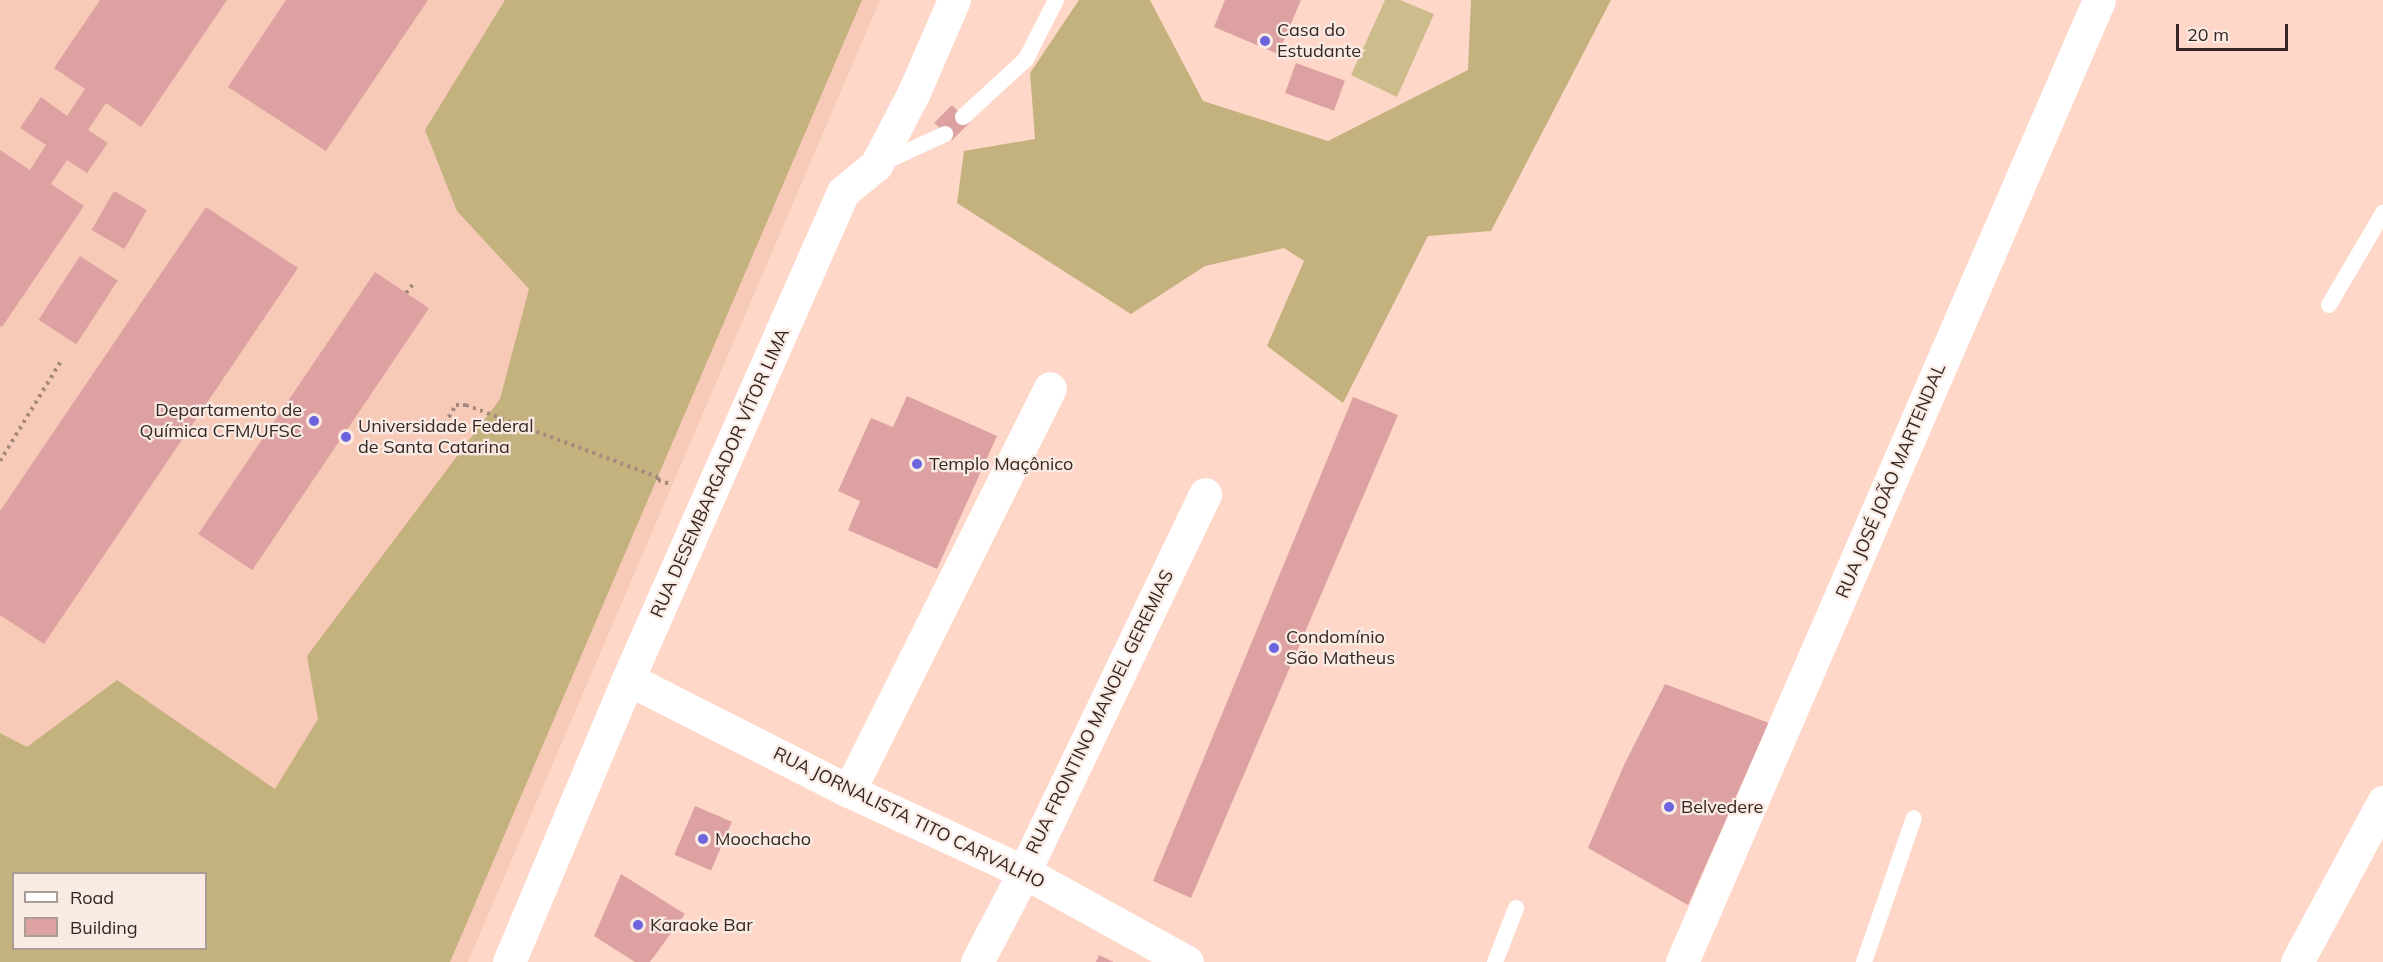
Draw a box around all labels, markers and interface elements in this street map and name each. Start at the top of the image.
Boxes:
scale bar [2179,12,2292,50]
place label: Casa do Estudante [1277,20,1361,63]
text: 20 m [2187,23,2229,46]
marker: Casa do Estudante [1258,34,1272,48]
street label: RUA DESEMBARGADOR VÍTOR LIMA [646,325,794,621]
street label: RUA JOSÉ JOÃO MARTENDAL [1832,360,1950,602]
place label: Departamento de Química CFM/UFSC [140,400,302,442]
marker: Departamento de Química CFM/UFSC [307,414,321,428]
place label: Universidade Federal de Santa Catarina [358,416,533,458]
marker: Universidade Federal de Santa Catarina [339,430,353,444]
place label: Templo Maçônico [929,453,1073,475]
marker: Templo Maçônico [910,457,924,471]
street label: RUA FRONTINO MANOEL GEREMIAS [1022,567,1178,857]
place label: Condomínio São Matheus [1286,627,1395,670]
marker: Condomínio São Matheus [1267,641,1281,655]
street label: RUA JORNALISTA TITO CARVALHO [770,743,1048,893]
place label: Belvedere [1681,796,1763,818]
marker: Belvedere [1662,800,1676,814]
place label: Moochacho [715,828,811,850]
marker: Moochacho [696,832,710,846]
legend [12,872,207,950]
text: Road [70,886,114,909]
place label: Karaoke Bar [650,914,753,936]
text: Building [70,916,138,939]
marker: Karaoke Bar [631,918,645,932]

